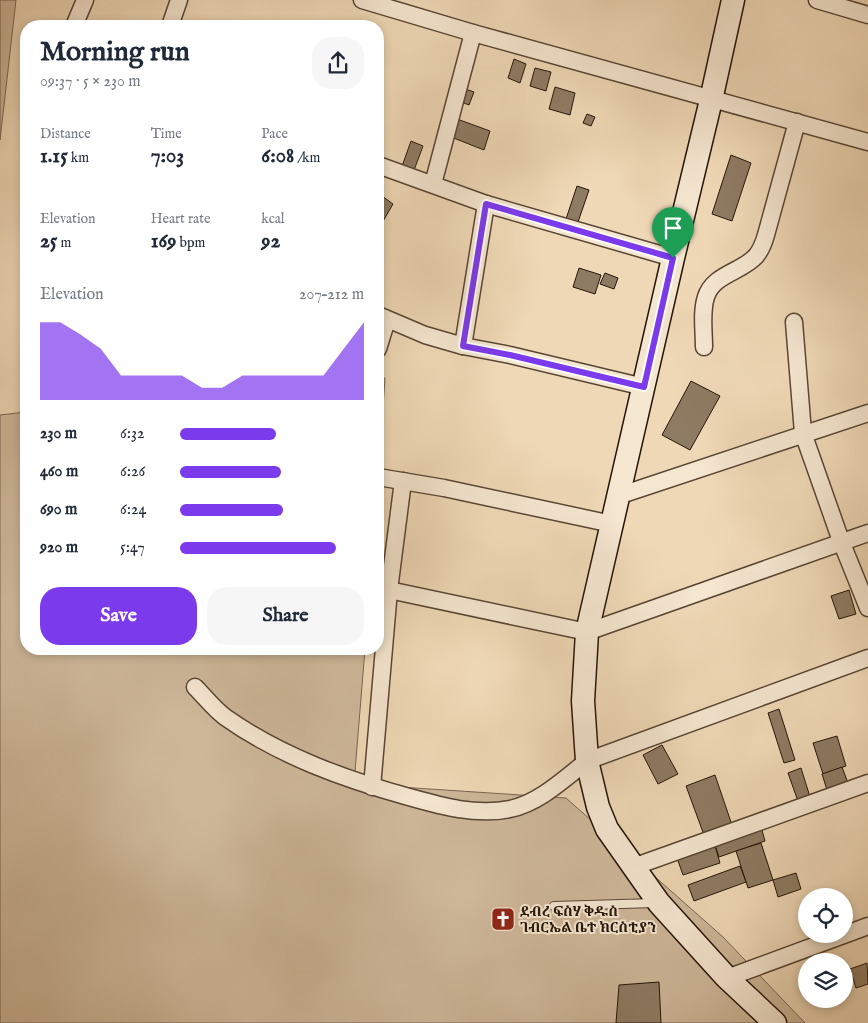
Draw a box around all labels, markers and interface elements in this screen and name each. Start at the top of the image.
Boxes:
text: Morning run [40,35,190,70]
button: share [312,37,364,89]
text: 09:37 · 5 × 230 m [40,72,141,92]
text: Distance [40,125,91,143]
text: Time [151,125,182,143]
text: Pace [261,125,288,143]
text: 1.15 [40,143,68,170]
text: 7:03 [151,143,184,170]
text: 6:08 [261,143,294,170]
text: km [68,149,89,167]
text: /km [294,149,320,167]
pin [652,207,694,258]
text: Elevation [40,210,96,228]
text: Heart rate [151,210,210,228]
text: kcal [261,210,285,228]
icon: arrive [659,214,687,242]
text: 25 [40,228,57,255]
text: 169 [151,228,177,255]
text: 92 [261,228,280,255]
text: m [57,234,71,252]
text: bpm [177,234,205,252]
text: Elevation [40,285,103,305]
text: 207–212 m [299,285,364,305]
text: 230 m [40,424,77,444]
text: 6:32 [120,424,144,444]
text: 460 m [40,462,78,482]
text: 6:26 [120,462,145,482]
text: 690 m [40,500,77,520]
text: 6:24 [120,500,146,520]
text: 920 m [40,538,78,558]
text: 5:47 [120,538,145,558]
button: Save [40,587,197,645]
button: Share [207,587,364,645]
map controls [798,888,853,1008]
button: locate [798,888,853,943]
place label: ደብረ ፍስሃ ቅዱስ ገብርኤል ቤተ ክርስቲያን [520,903,656,937]
church icon: ደብረ ፍስሃ ቅዱስ ገብርኤል ቤተ ክርስቲያን [490,906,516,932]
button: layers [798,953,853,1008]

